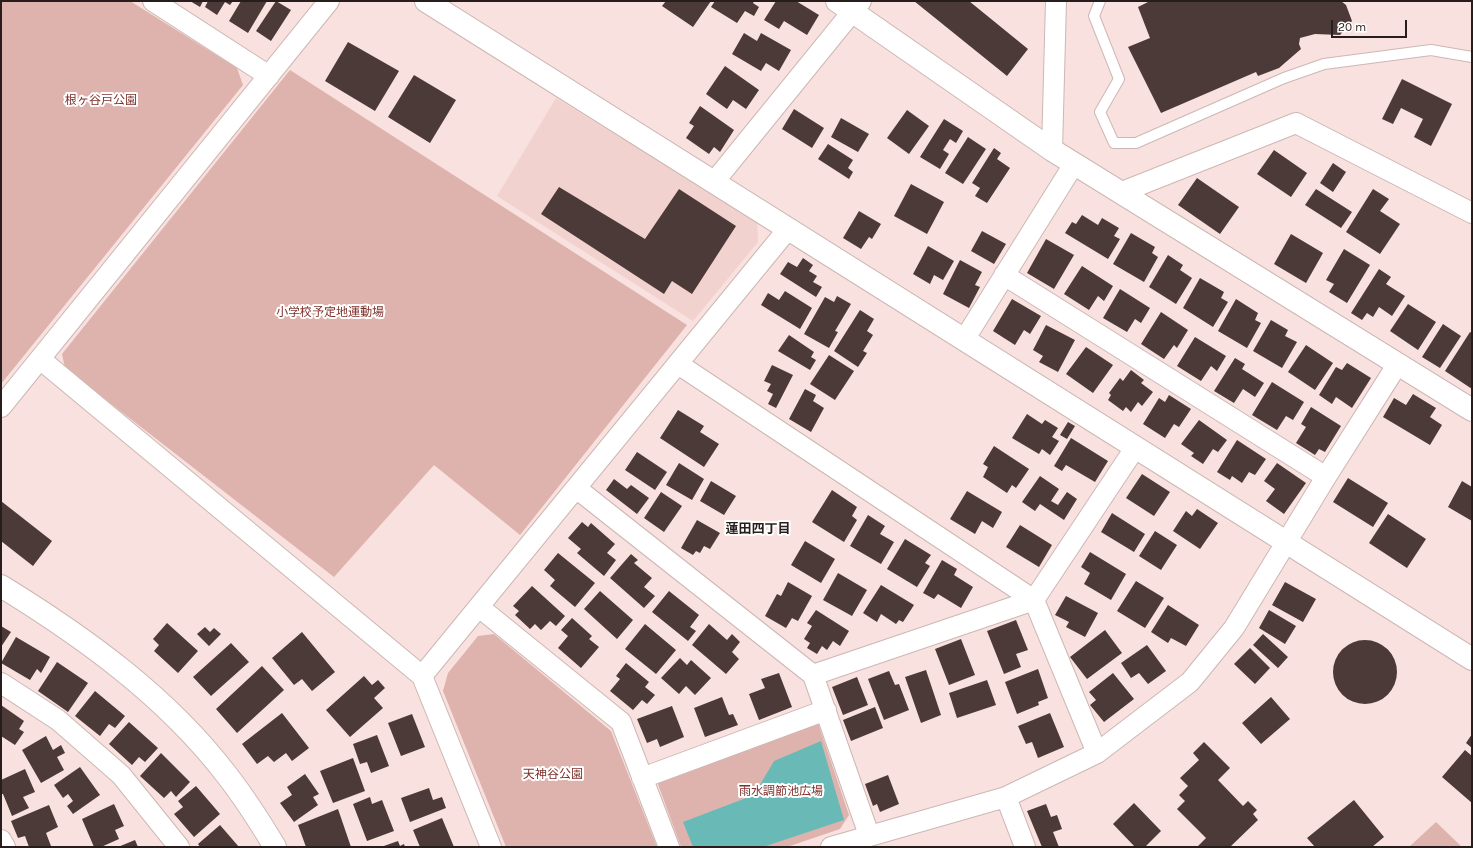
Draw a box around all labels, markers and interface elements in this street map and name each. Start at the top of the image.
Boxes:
scale bar [1333,12,1409,38]
text: 20 m [1338,20,1366,34]
park label: 根ヶ谷戸公園 [65,94,137,108]
park label: 小学校予定地運動場 [276,306,384,320]
district label: 蓮田四丁目 [726,521,790,537]
park label: 天神谷公園 [523,768,583,782]
park label: 雨水調節池広場 [739,785,823,799]

